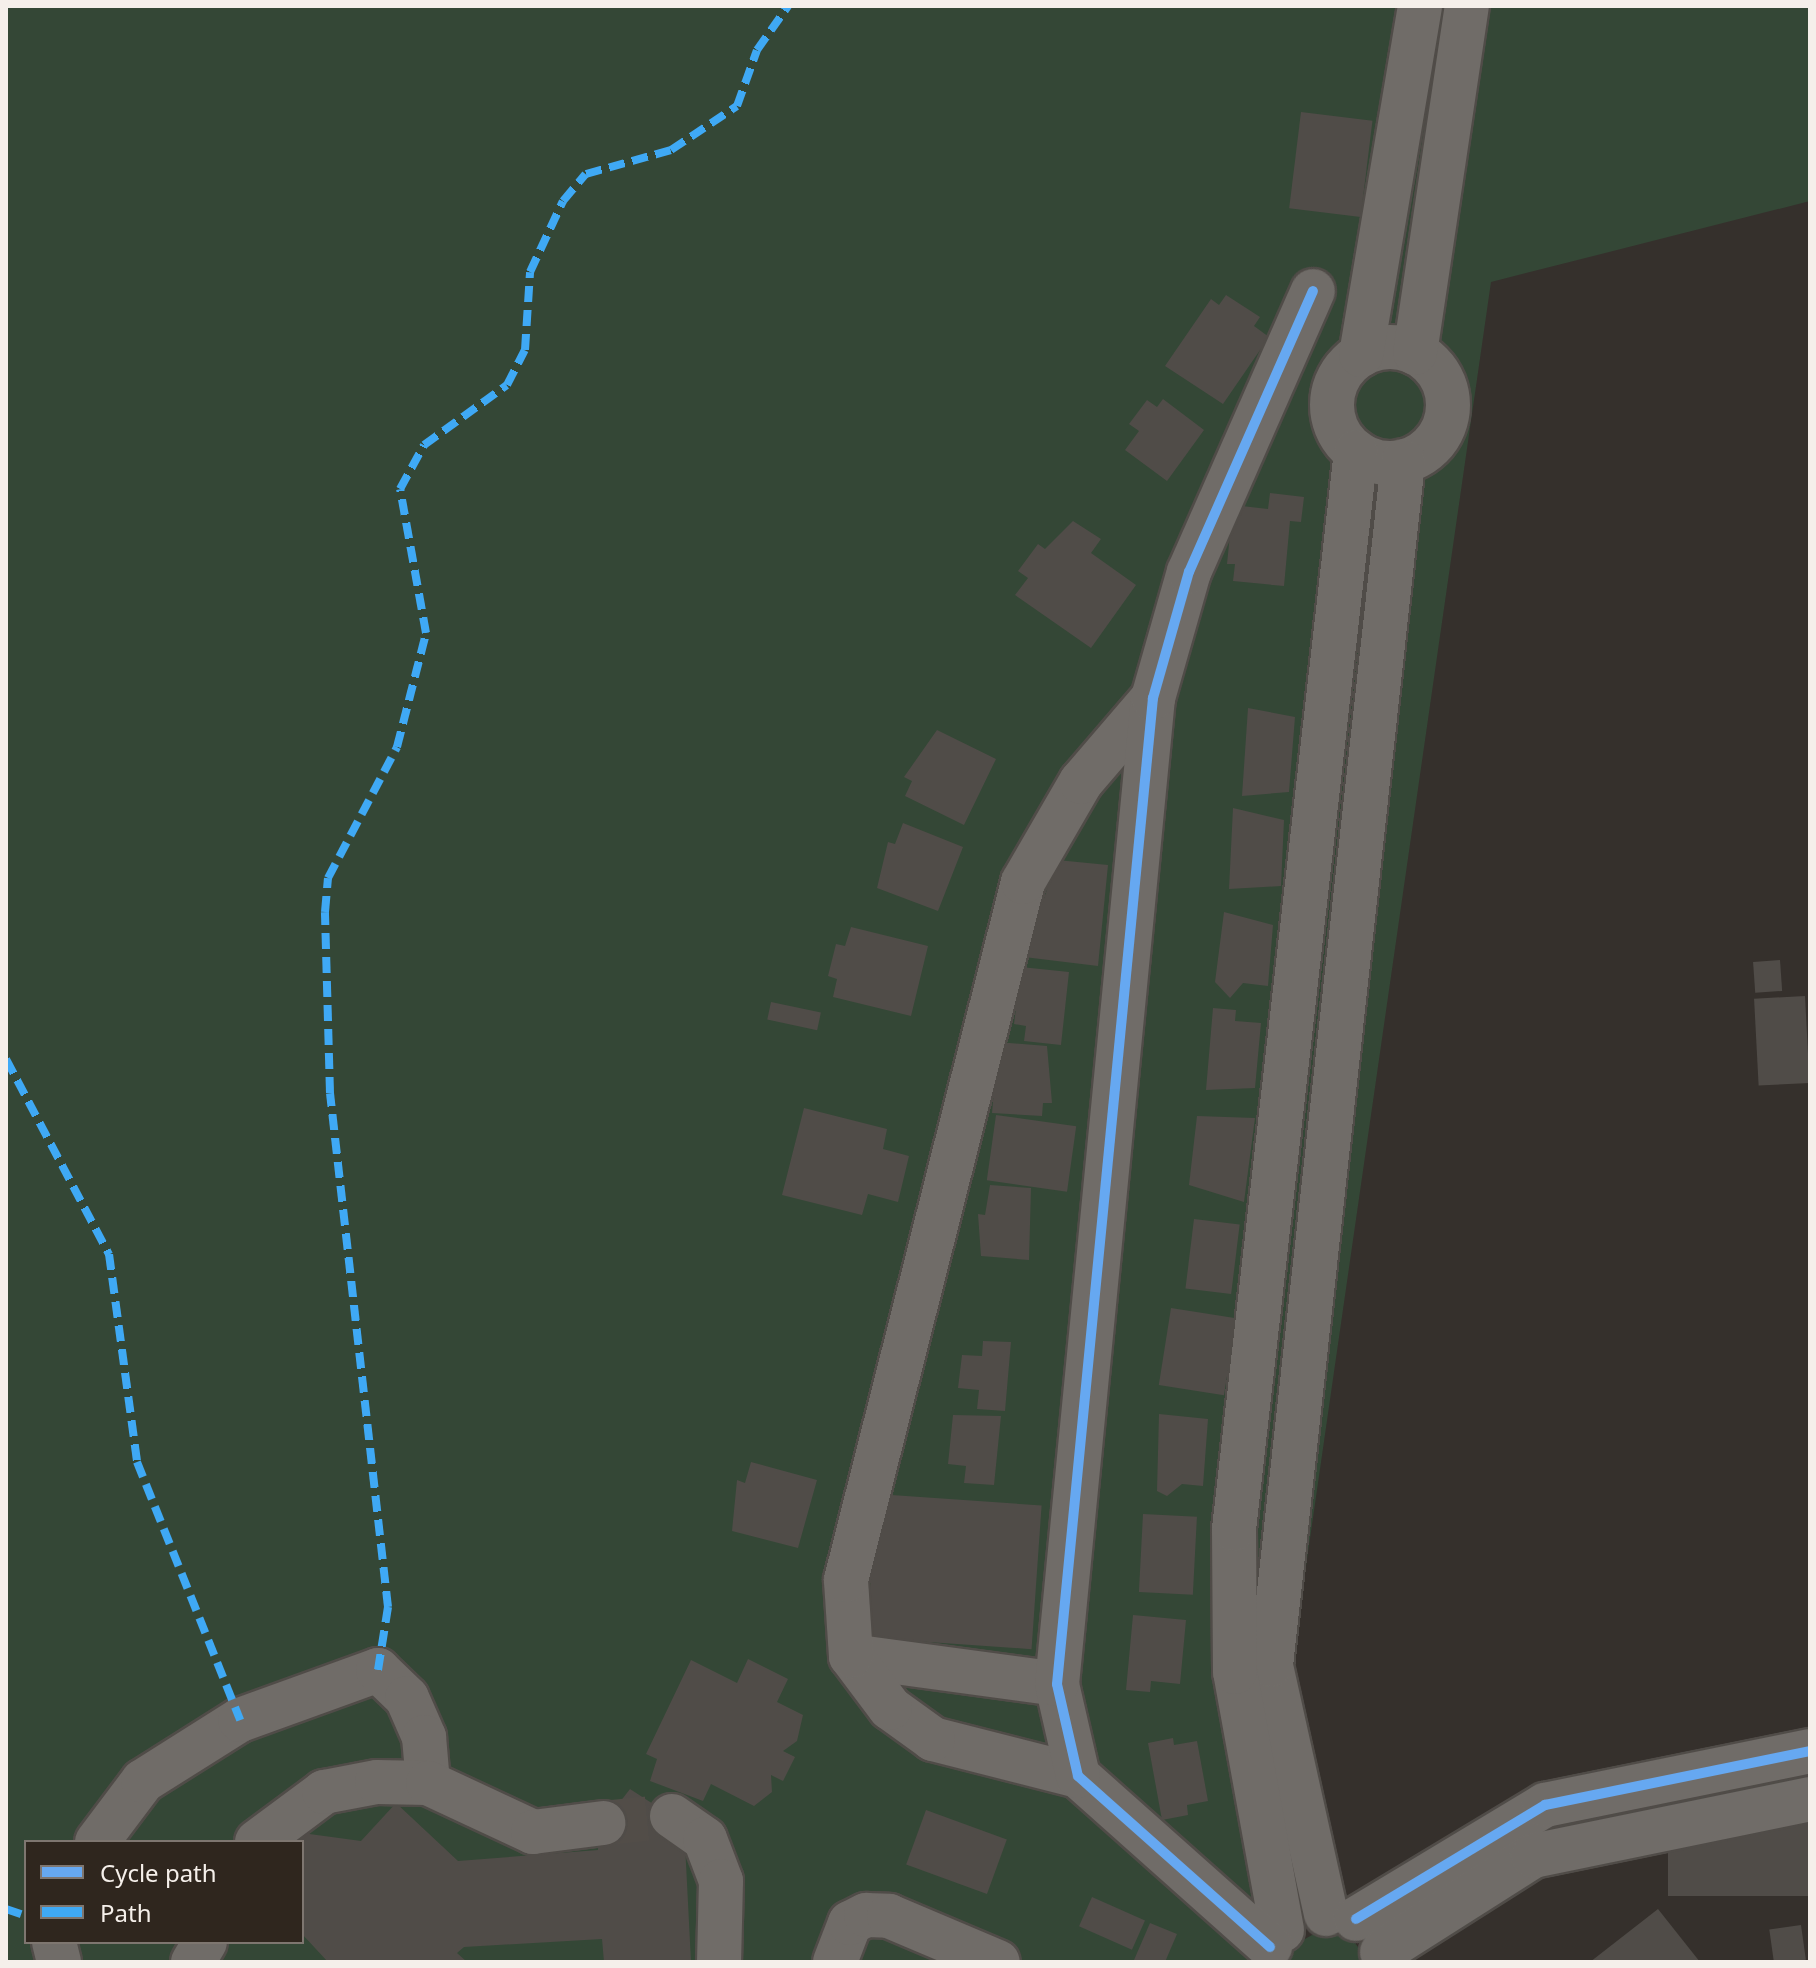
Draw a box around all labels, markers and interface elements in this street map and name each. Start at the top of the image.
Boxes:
legend [24,1840,304,1944]
text: Cycle path [100,1856,217,1889]
text: Path [100,1896,151,1929]

